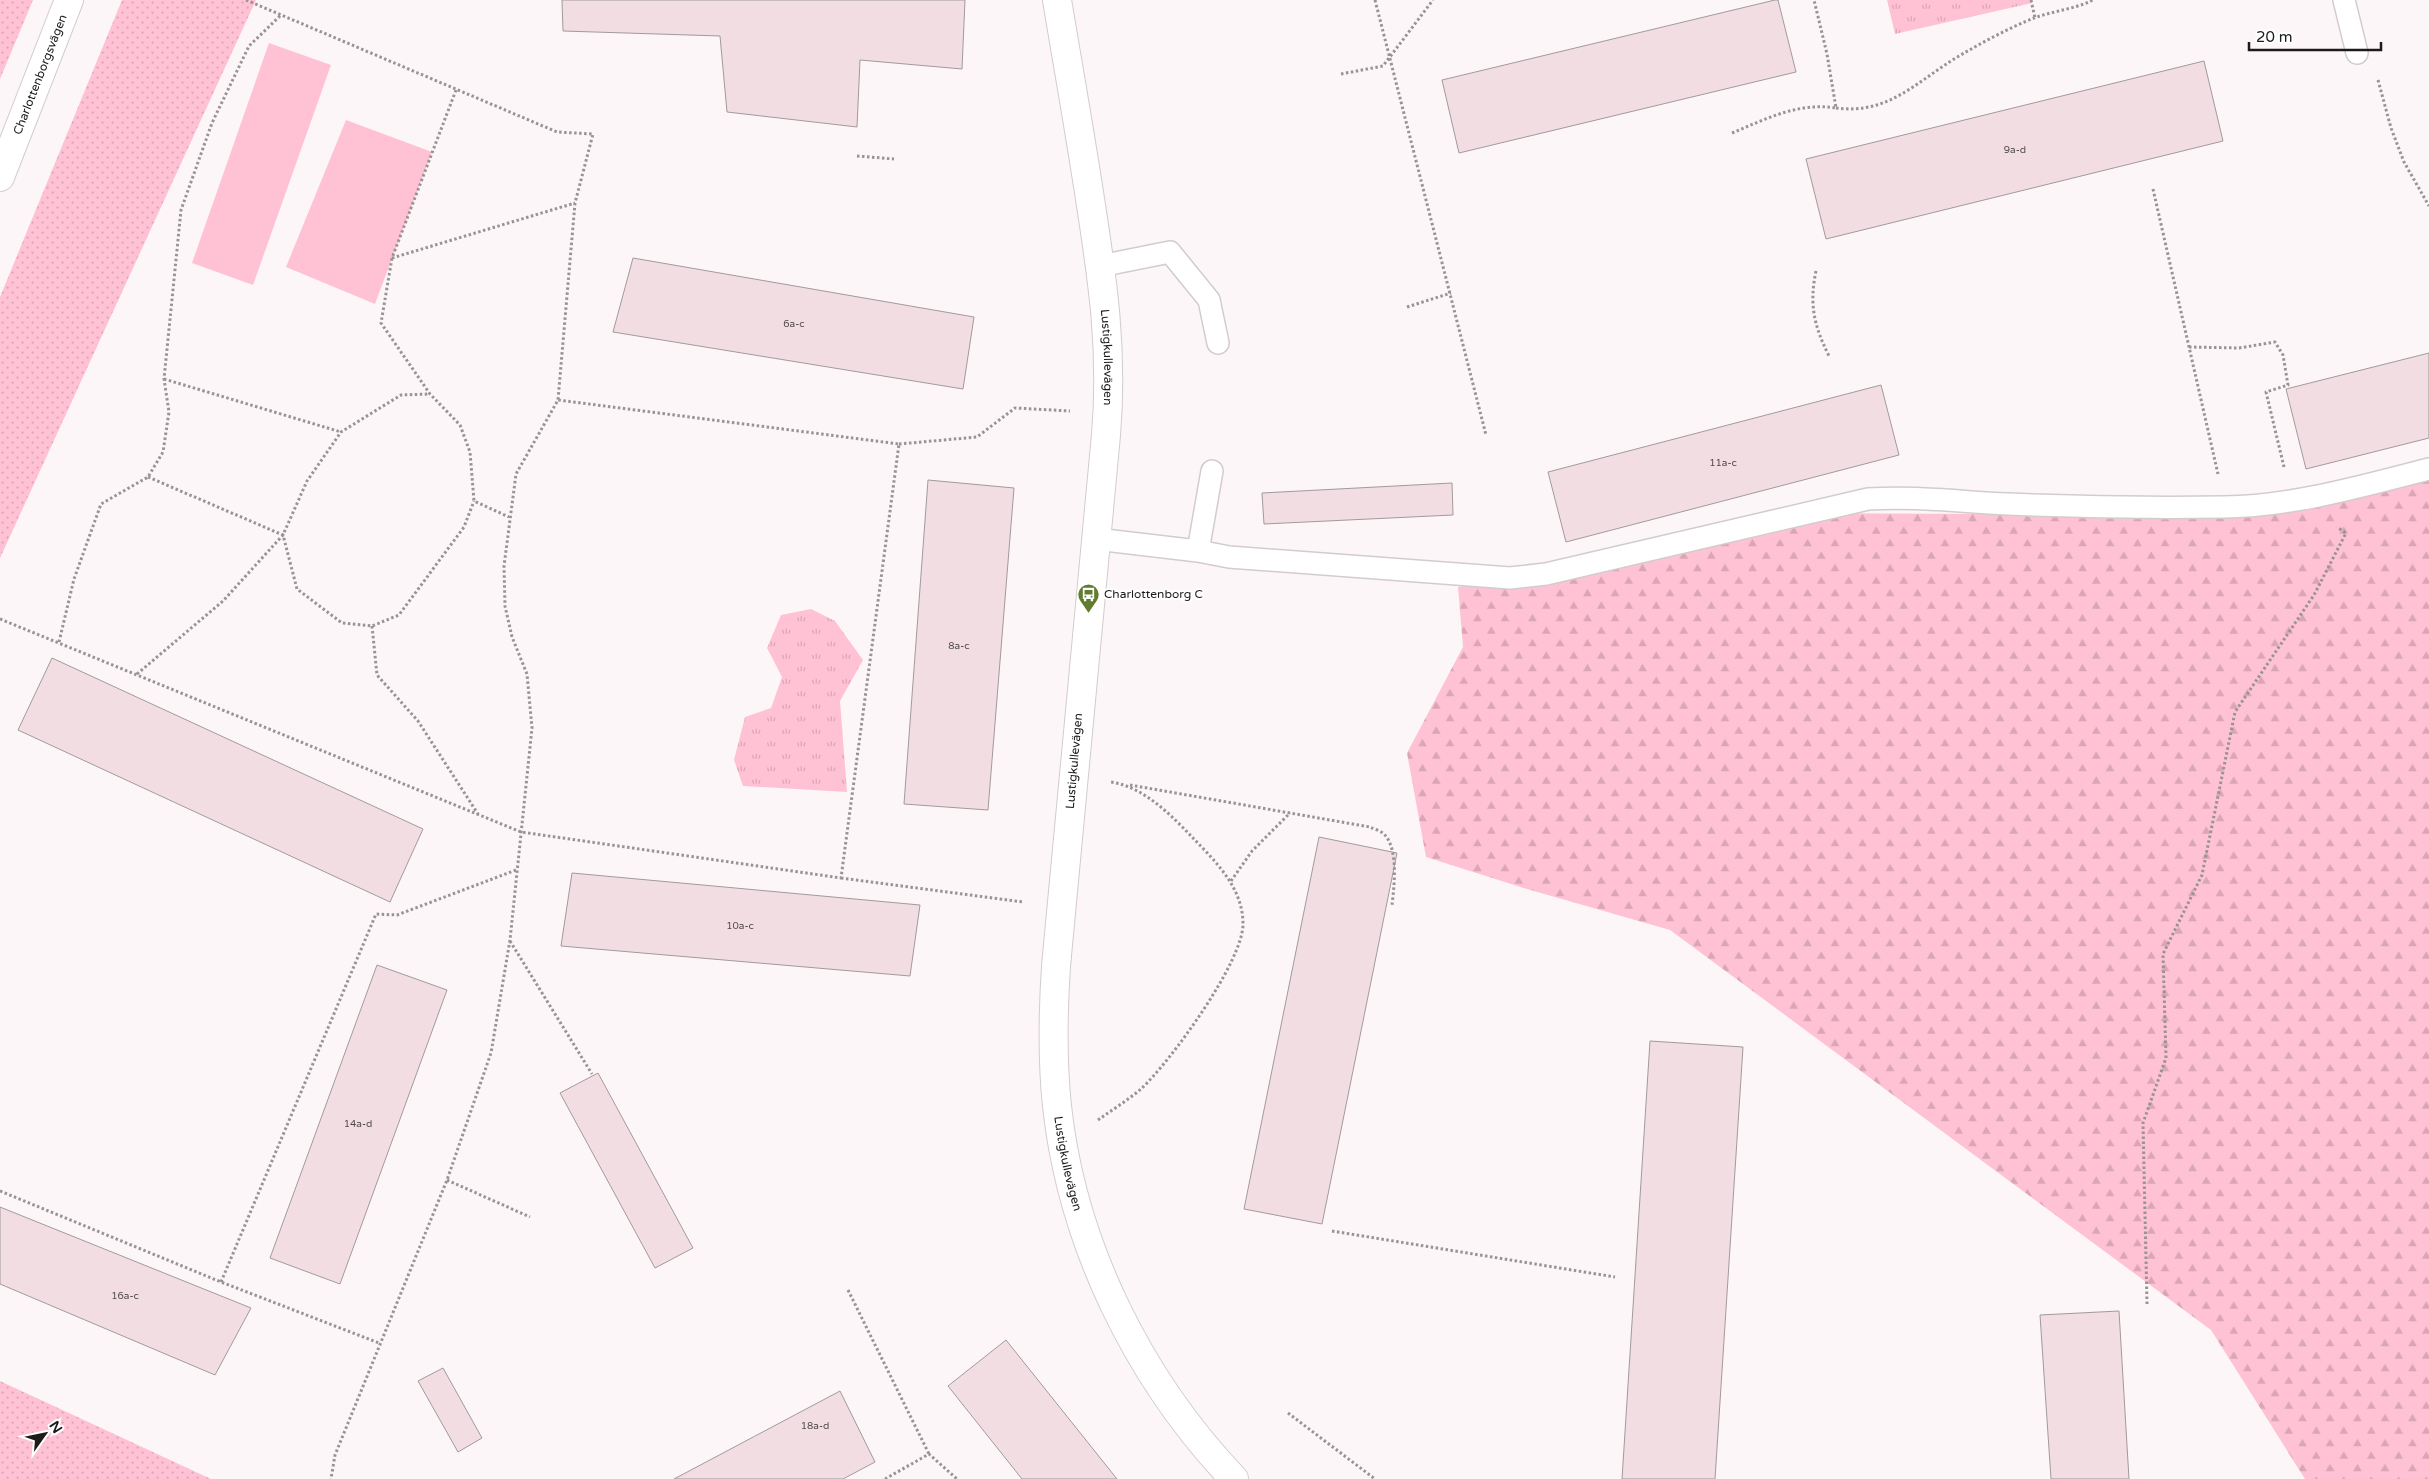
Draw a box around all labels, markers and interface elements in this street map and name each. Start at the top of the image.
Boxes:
street label: Charlottenborgsvägen [10,12,70,137]
scale bar [2249,20,2382,52]
text: 20 m [2256,28,2293,46]
house number: 9a-d [2004,144,2026,156]
street label: Lustigkullevägen [1098,308,1115,406]
house number: 6a-c [783,318,805,330]
house number: 11a-c [1709,457,1737,469]
bus stop icon: Charlottenborg C [1076,582,1100,613]
place label: Charlottenborg C [1104,587,1203,601]
house number: 8a-c [948,640,970,652]
street label: Lustigkullevägen [1063,712,1085,810]
house number: 10a-c [726,920,754,932]
street label: Lustigkullevägen [1051,1115,1085,1213]
house number: 14a-d [344,1118,372,1130]
house number: 16a-c [111,1290,139,1302]
north arrow [20,1409,70,1459]
text: N [45,1418,66,1437]
house number: 18a-d [801,1420,829,1432]

